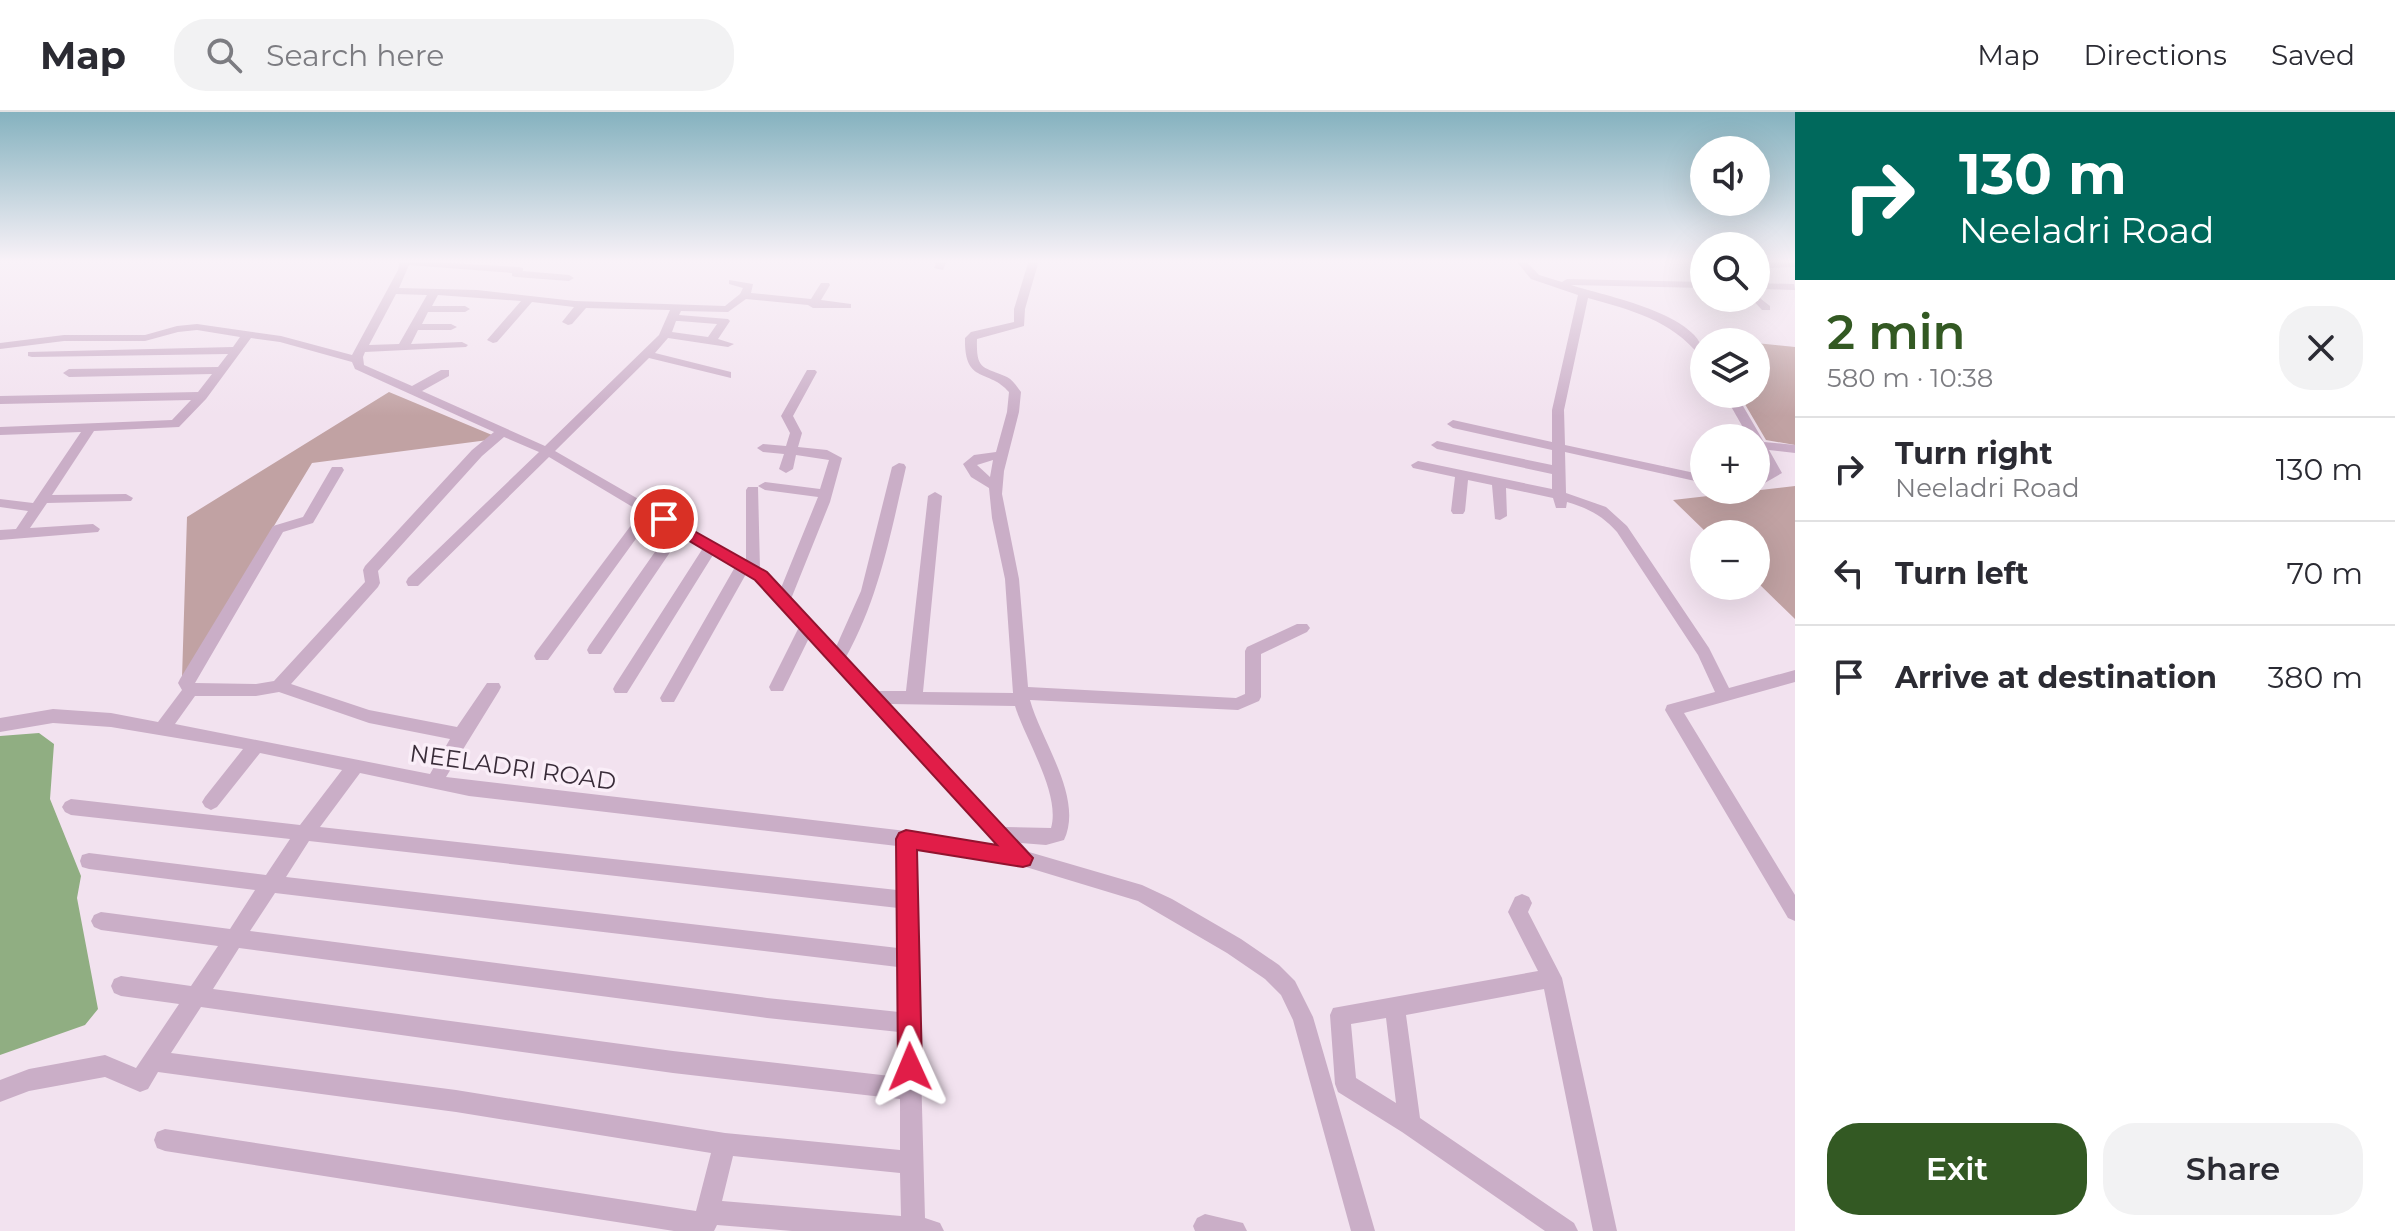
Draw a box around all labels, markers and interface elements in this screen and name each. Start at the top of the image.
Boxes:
search box [174,19,734,91]
text: Map [40,32,126,79]
icon: search [202,33,246,77]
text: Search here [266,37,444,74]
text: Map [1977,38,2039,72]
text: Directions [2083,38,2227,72]
text: Saved [2271,38,2355,72]
map controls [1690,136,1770,600]
button: sound [1690,136,1770,216]
text: 130 m [1959,140,2127,208]
icon: right [1827,144,1931,248]
text: Neeladri Road [1959,208,2215,252]
button: search [1690,232,1770,312]
text: 2 min [1827,303,1965,361]
button: close [2279,306,2363,390]
button: layers [1690,328,1770,408]
text: 580 m · 10:38 [1827,362,1993,394]
button: + [1690,424,1770,504]
text: Turn right [1895,435,2052,472]
icon: right [1827,447,1871,491]
text: 130 m [2276,451,2363,488]
text: Neeladri Road [1895,472,2080,504]
pin [630,485,698,553]
icon: arrive [642,497,686,541]
button: − [1690,520,1770,600]
icon: left [1827,551,1871,595]
text: Turn left [1895,555,2028,592]
text: 70 m [2286,555,2363,592]
icon: arrive [1827,655,1871,699]
text: Arrive at destination [1895,659,2217,696]
text: 380 m [2267,659,2363,696]
street label: NEELADRI ROAD [408,738,618,796]
position arrow [868,1025,952,1109]
button: Exit [1827,1123,2087,1215]
button: Share [2103,1123,2363,1215]

